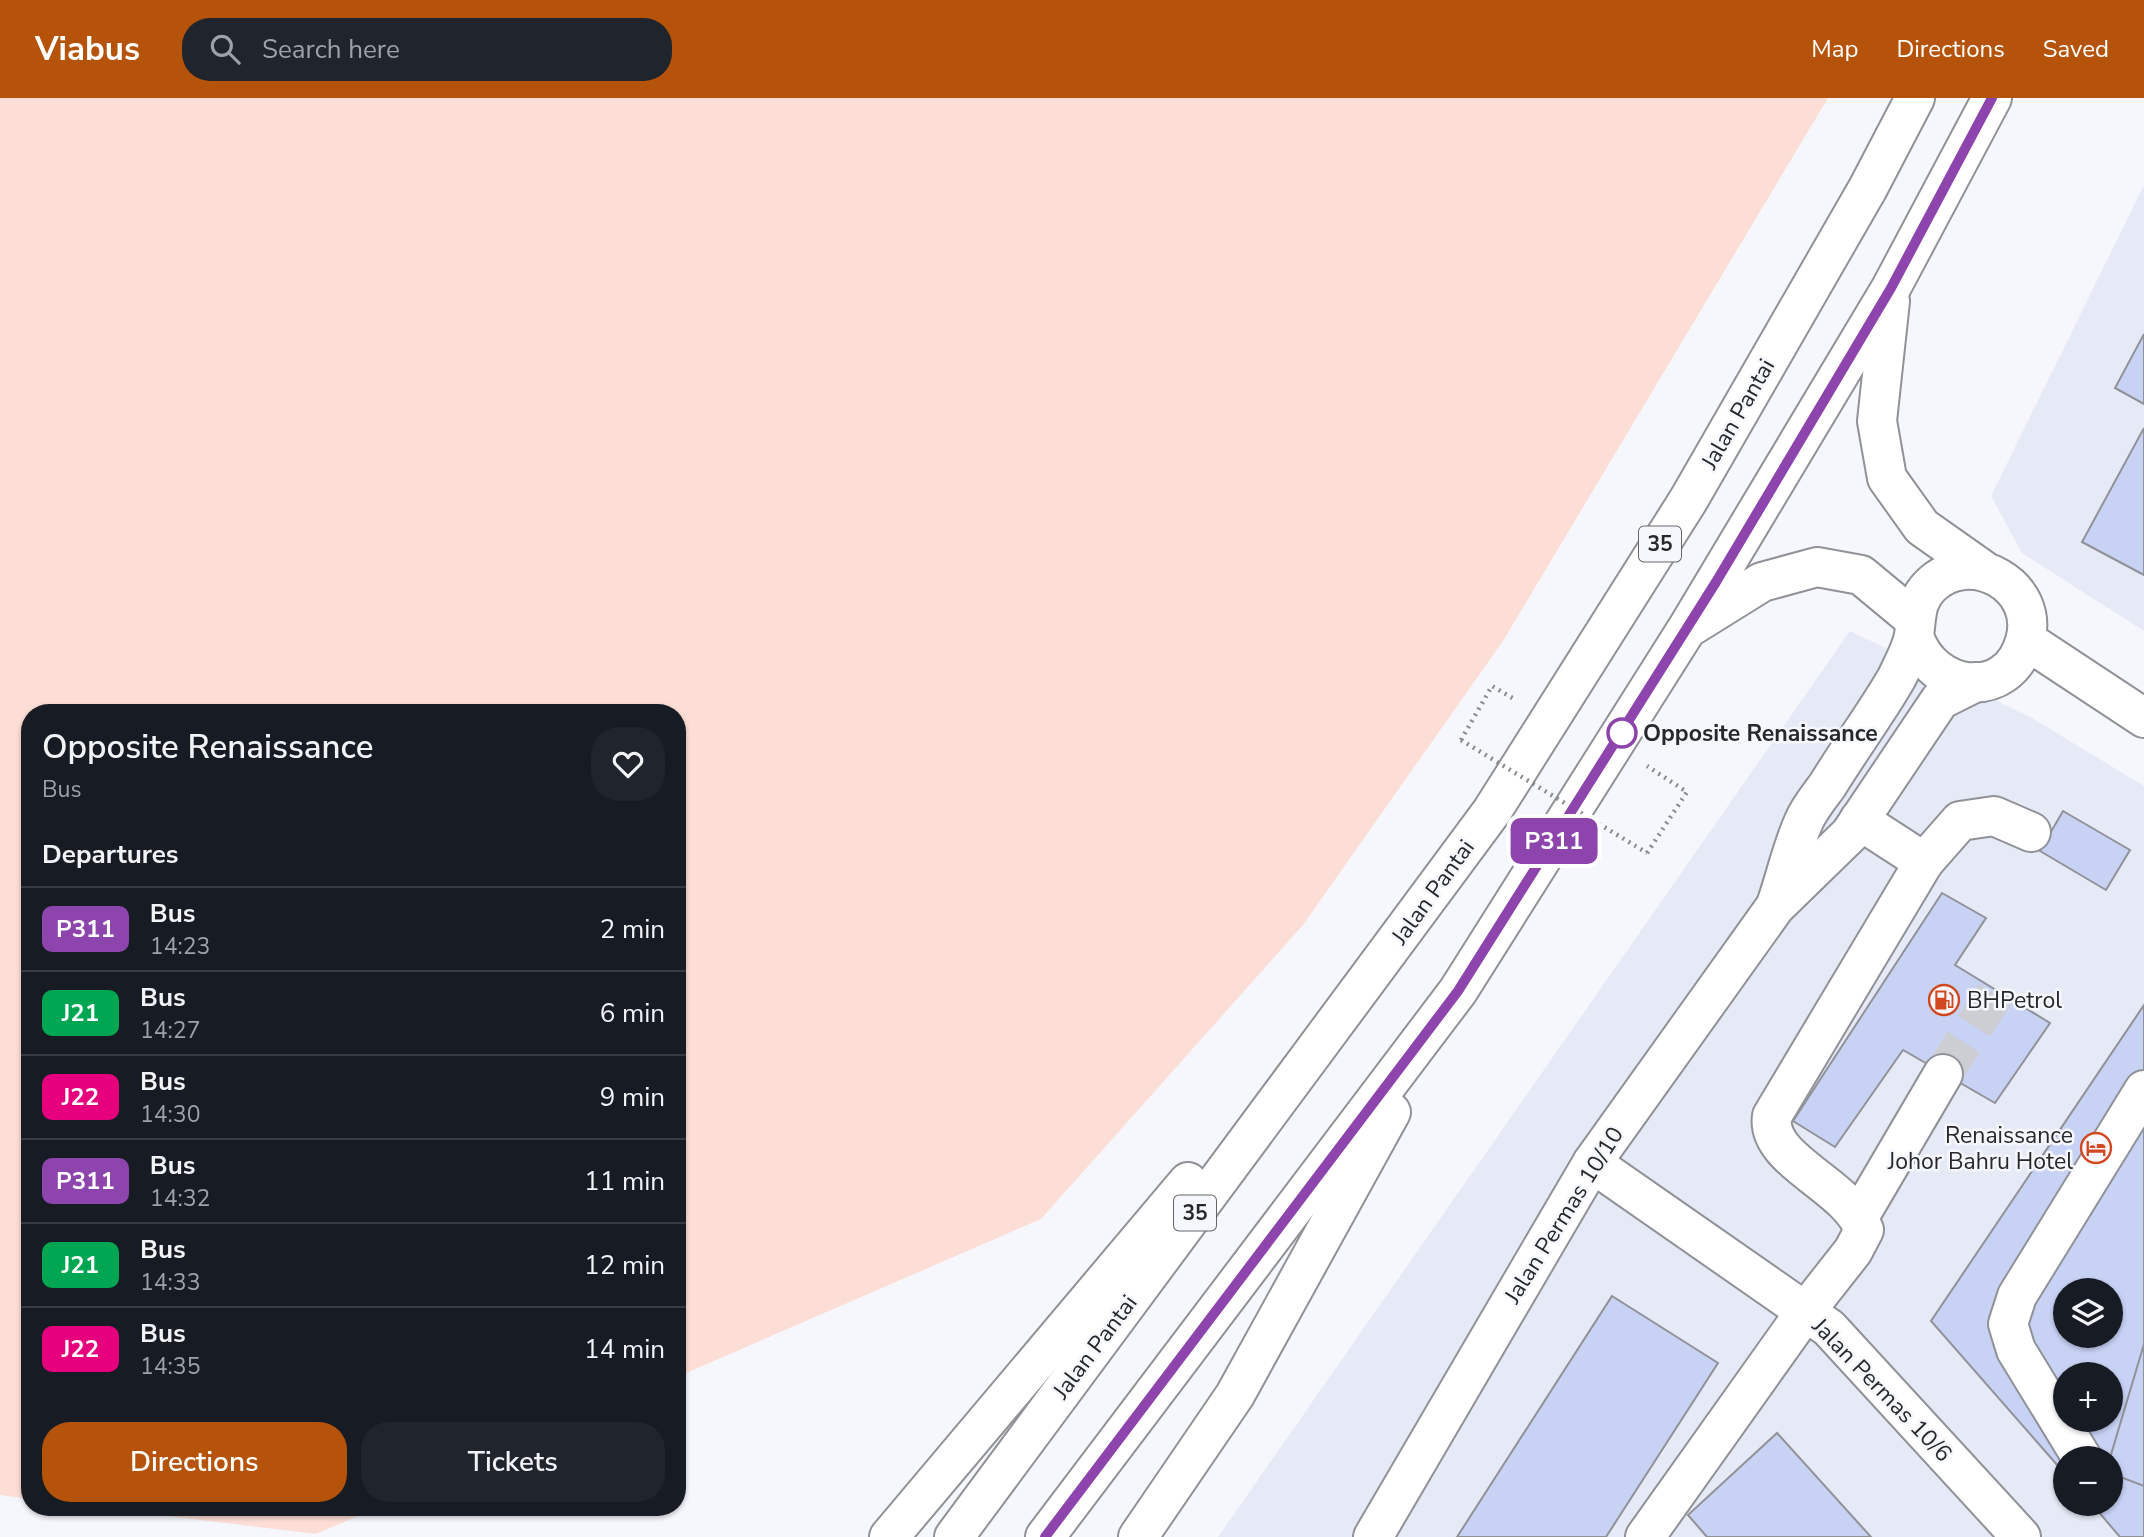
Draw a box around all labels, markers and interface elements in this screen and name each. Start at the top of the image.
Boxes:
search box [182,18,672,81]
text: Viabus [35,27,140,72]
icon: search [206,30,244,68]
text: Search here [262,32,400,67]
text: Map [1811,33,1858,65]
text: Directions [1896,33,2005,65]
text: Saved [2043,33,2109,65]
street label: Jalan Pantai [1693,353,1782,476]
road number: 35 [1639,526,1681,562]
marker: Opposite Renaissance [1607,718,1637,748]
place label: Opposite Renaissance [1643,718,1878,749]
text: Opposite Renaissance [42,725,373,770]
button: heart [591,727,665,801]
text: Bus [42,774,82,805]
line badge: P311 [1505,818,1603,864]
text: P311 [1525,825,1583,857]
street label: Jalan Pantai [1384,833,1482,951]
text: Departures [42,837,178,872]
text: Bus [150,896,196,931]
text: 2 min [600,912,665,947]
text: P311 [56,913,115,945]
text: 14:23 [150,931,210,962]
text: Bus [140,980,186,1015]
fuel station icon: BHPetrol [1927,983,1961,1017]
place label: BHPetrol [1967,985,2062,1016]
text: 6 min [600,996,665,1031]
text: J21 [62,997,99,1029]
text: 14:27 [140,1015,200,1046]
text: Bus [140,1064,186,1099]
text: 9 min [600,1080,665,1115]
text: J22 [62,1081,99,1113]
text: 14:30 [140,1099,200,1130]
place label: Renaissance Johor Bahru Hotel [1887,1120,2073,1177]
street label: Jalan Permas 10/10 [1497,1121,1631,1310]
hotel icon: Renaissance Johor Bahru Hotel [2079,1131,2113,1165]
text: Bus [150,1148,196,1183]
text: 11 min [584,1164,665,1199]
text: P311 [56,1165,115,1197]
text: 14:32 [150,1183,210,1214]
road number: 35 [1174,1196,1216,1230]
text: Bus [140,1232,186,1267]
text: 12 min [584,1248,665,1283]
text: J21 [62,1249,99,1281]
text: 14:33 [140,1267,200,1298]
map controls [2053,1278,2123,1516]
button: layers [2053,1278,2123,1348]
street label: Jalan Pantai [1045,1289,1144,1406]
street label: Jalan Permas 10/6 [1805,1311,1959,1469]
text: Bus [140,1316,186,1351]
text: 14 min [584,1332,665,1367]
text: J22 [62,1333,99,1365]
text: 14:35 [140,1351,200,1382]
button: + [2053,1362,2123,1432]
button: Directions [42,1422,347,1502]
button: Tickets [361,1422,665,1502]
button: − [2053,1446,2123,1516]

